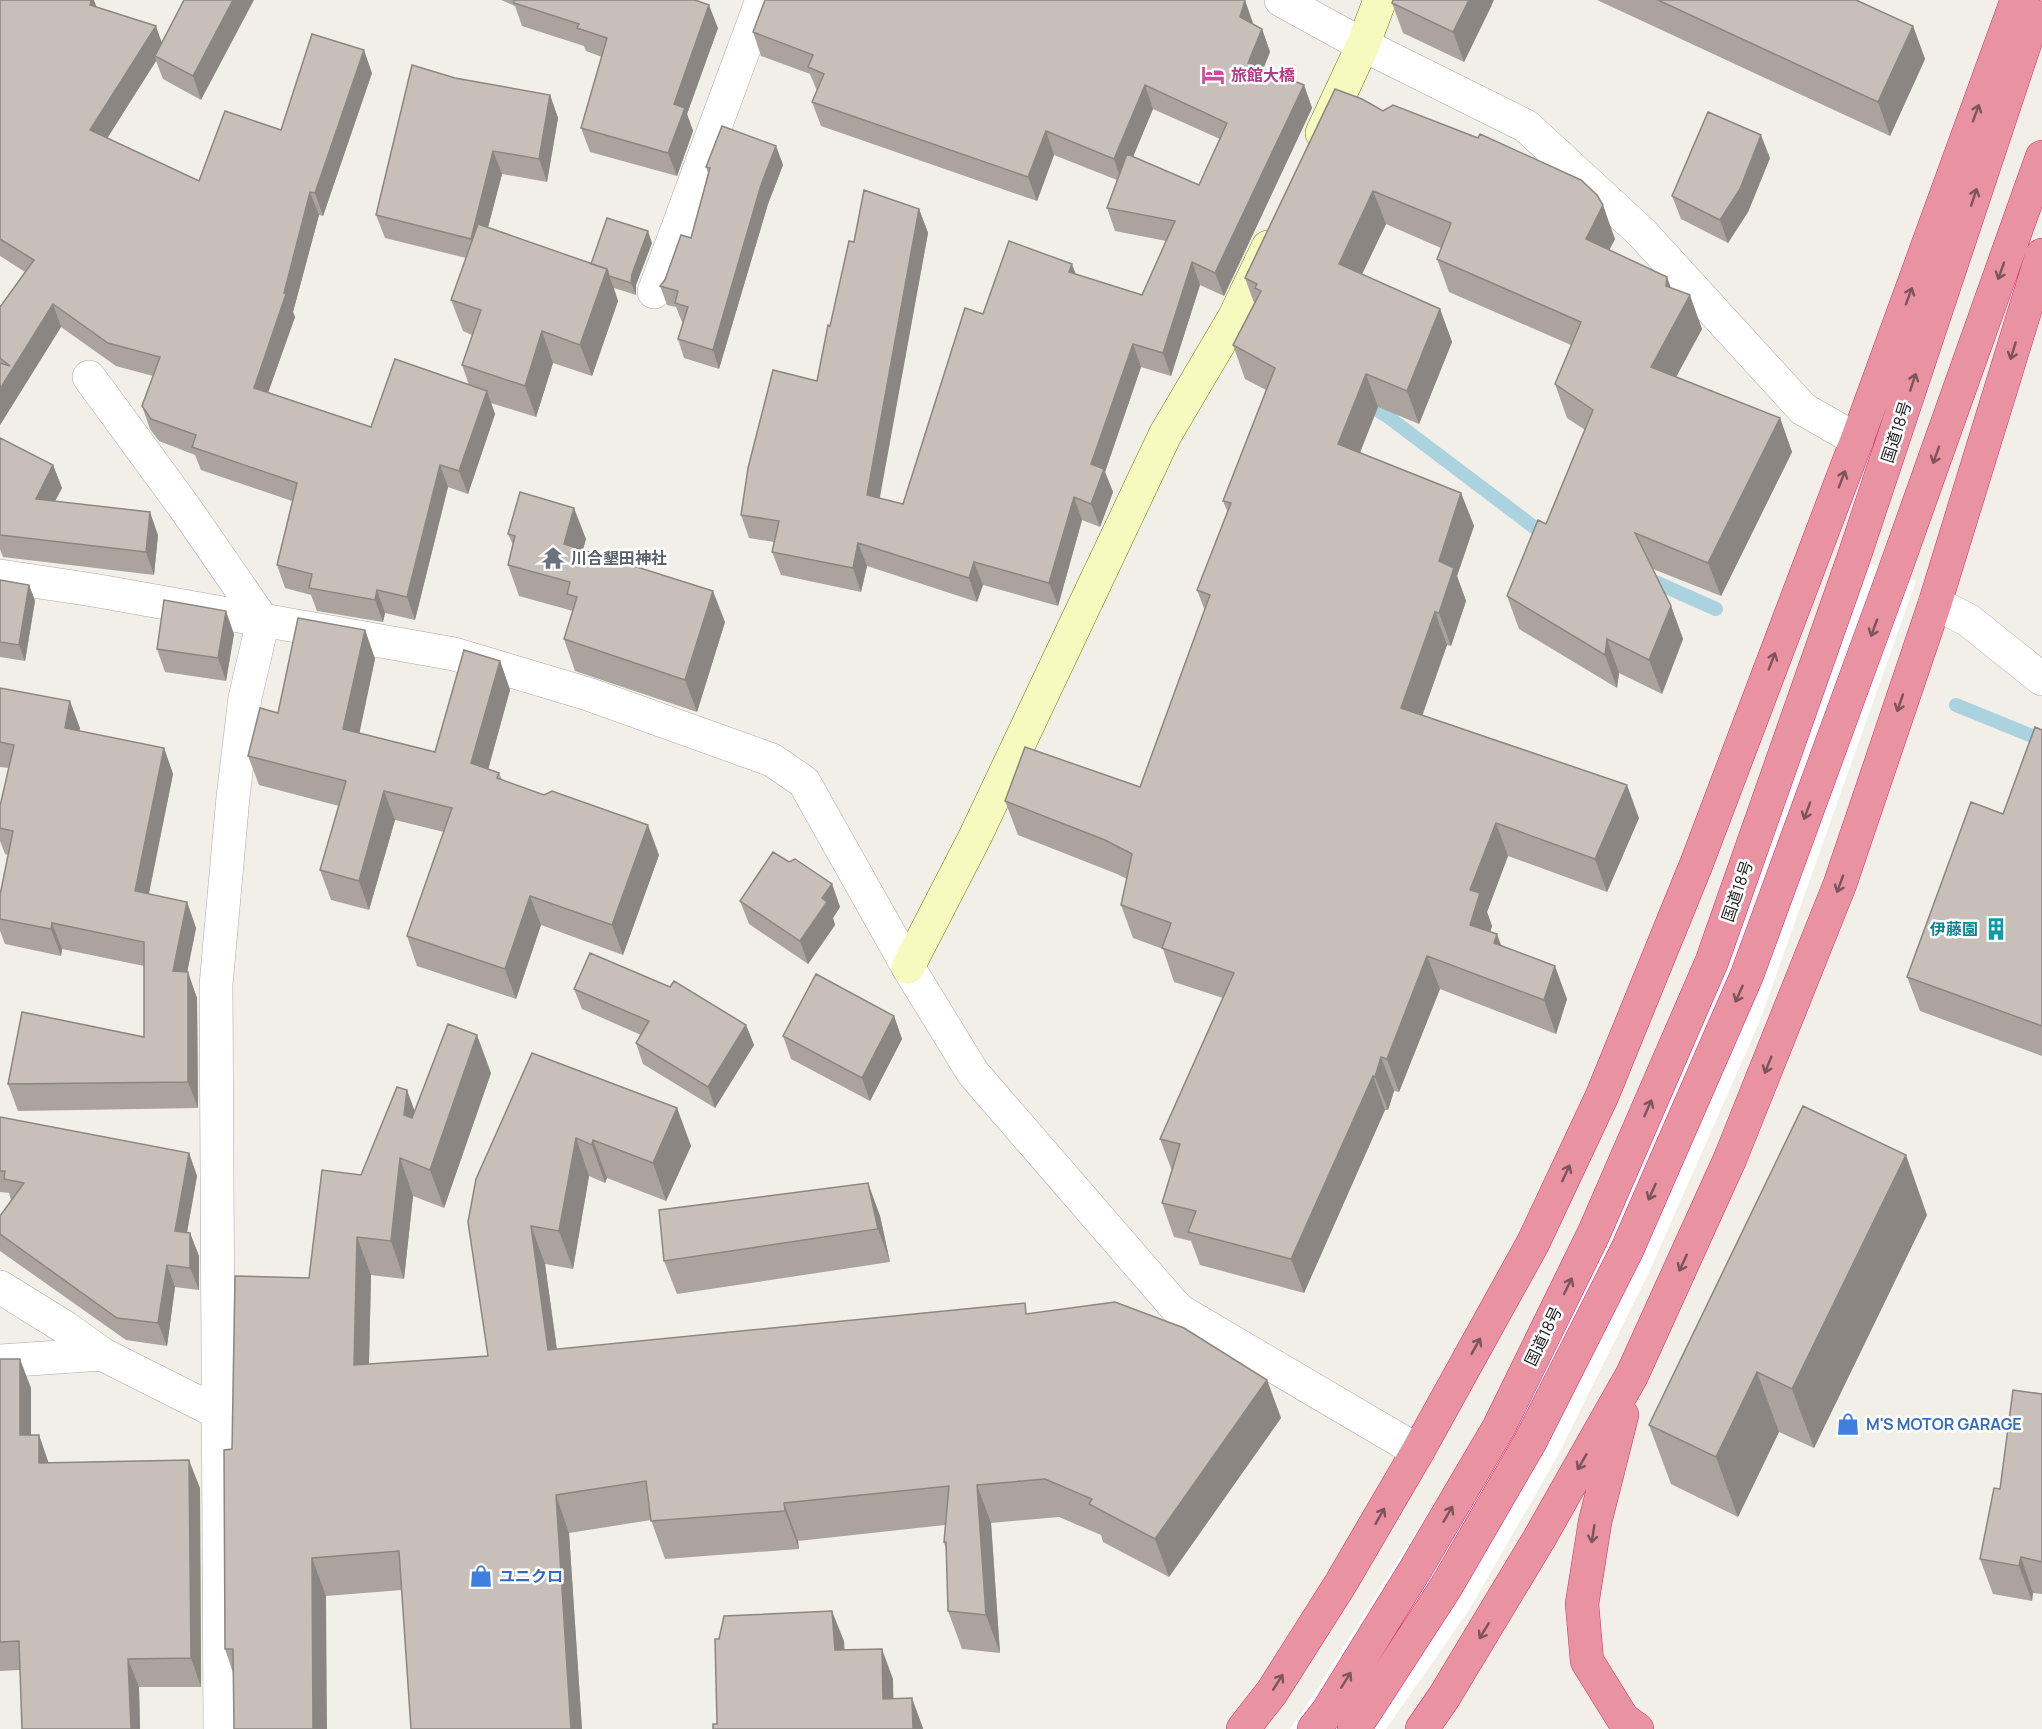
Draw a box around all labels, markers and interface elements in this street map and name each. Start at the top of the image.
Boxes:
hotel icon: 旅館大橋 [1200,62,1226,88]
place label: 旅館大橋 [1231,64,1295,86]
one-way arrow [1971,104,1982,123]
one-way arrow [1969,188,1980,207]
one-way arrow [1995,261,2006,280]
one-way arrow [1905,288,1916,306]
one-way arrow [2007,341,2018,360]
one-way arrow [1908,373,1919,392]
street label: 国道18号 [1876,398,1916,466]
one-way arrow [1929,445,1940,464]
one-way arrow [1837,471,1848,489]
temple icon: 川合墾田神社 [540,545,566,571]
place label: 川合墾田神社 [571,547,667,569]
one-way arrow [1868,618,1879,637]
one-way arrow [1767,653,1778,671]
one-way arrow [1894,693,1905,712]
one-way arrow [1801,801,1812,820]
street label: 国道18号 [1716,857,1758,925]
one-way arrow [1833,874,1844,892]
building icon: 伊藤園 [1983,916,2009,942]
place label: 伊藤園 [1929,918,1978,940]
one-way arrow [1733,984,1744,1002]
one-way arrow [1762,1055,1773,1074]
one-way arrow [1643,1099,1654,1118]
one-way arrow [1560,1165,1572,1183]
one-way arrow [1646,1182,1658,1200]
one-way arrow [1676,1254,1688,1272]
one-way arrow [1562,1277,1574,1295]
street label: 国道18号 [1519,1303,1567,1369]
one-way arrow [1471,1338,1482,1356]
shop icon: M'S MOTOR GARAGE [1835,1411,1861,1437]
place label: M'S MOTOR GARAGE [1866,1413,2022,1435]
one-way arrow [1576,1453,1587,1471]
one-way arrow [1442,1506,1454,1523]
one-way arrow [1374,1508,1386,1525]
one-way arrow [1587,1523,1598,1543]
shop icon: ユニクロ [468,1563,494,1589]
place label: ユニクロ [499,1565,563,1587]
one-way arrow [1477,1622,1489,1639]
one-way arrow [1341,1672,1353,1689]
one-way arrow [1273,1674,1285,1691]

